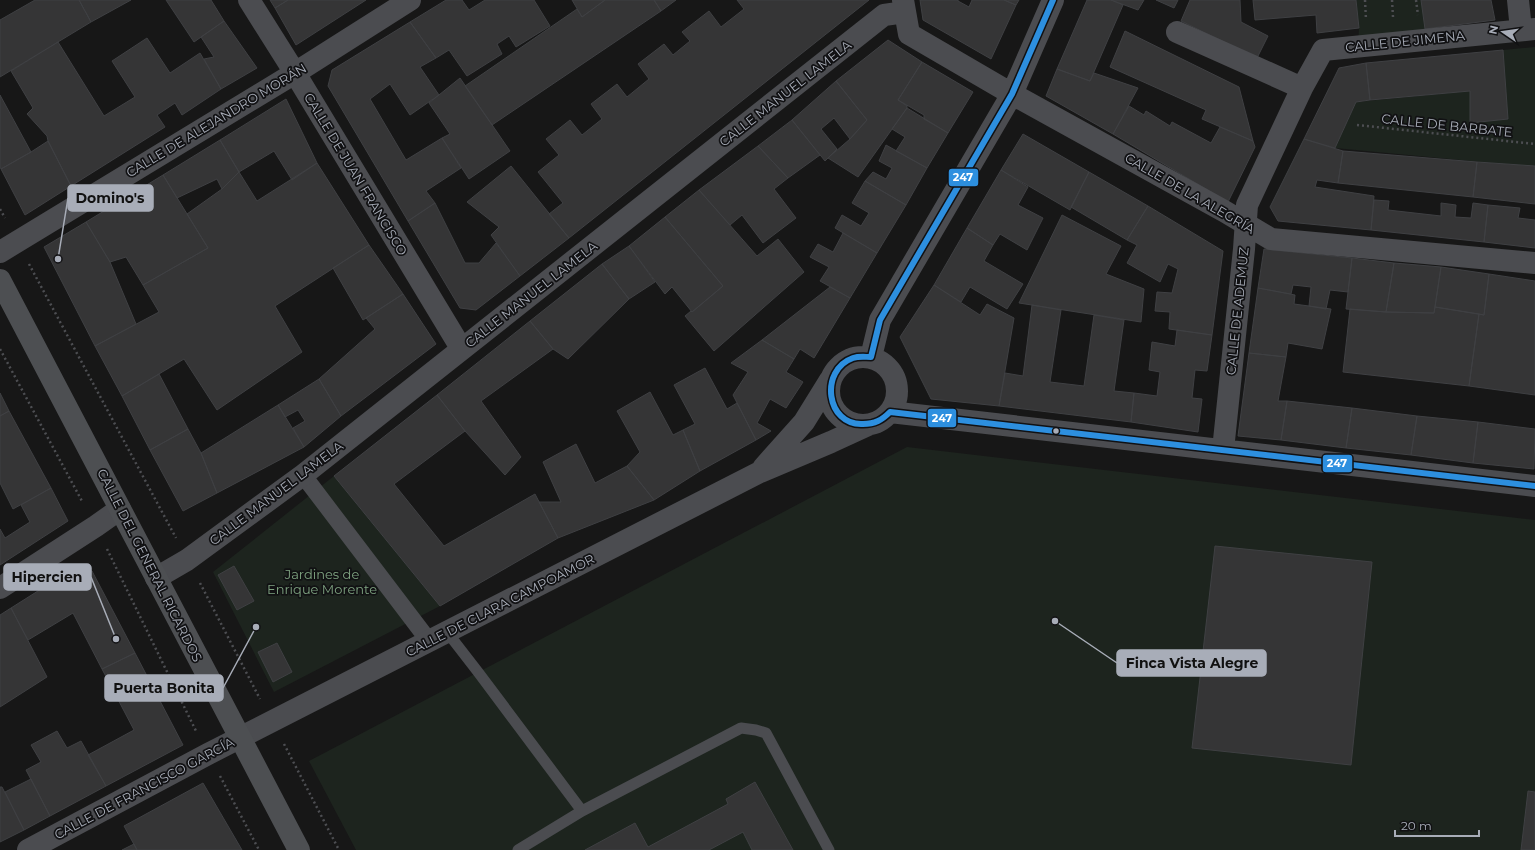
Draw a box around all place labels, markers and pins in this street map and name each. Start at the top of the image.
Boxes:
callout: Domino's [68,185,153,211]
unlabelled marker [1051,426,1061,436]
callout: Hipercien [4,564,91,590]
callout: Finca Vista Alegre [1117,650,1266,676]
callout: Puerta Bonita [105,675,223,701]

